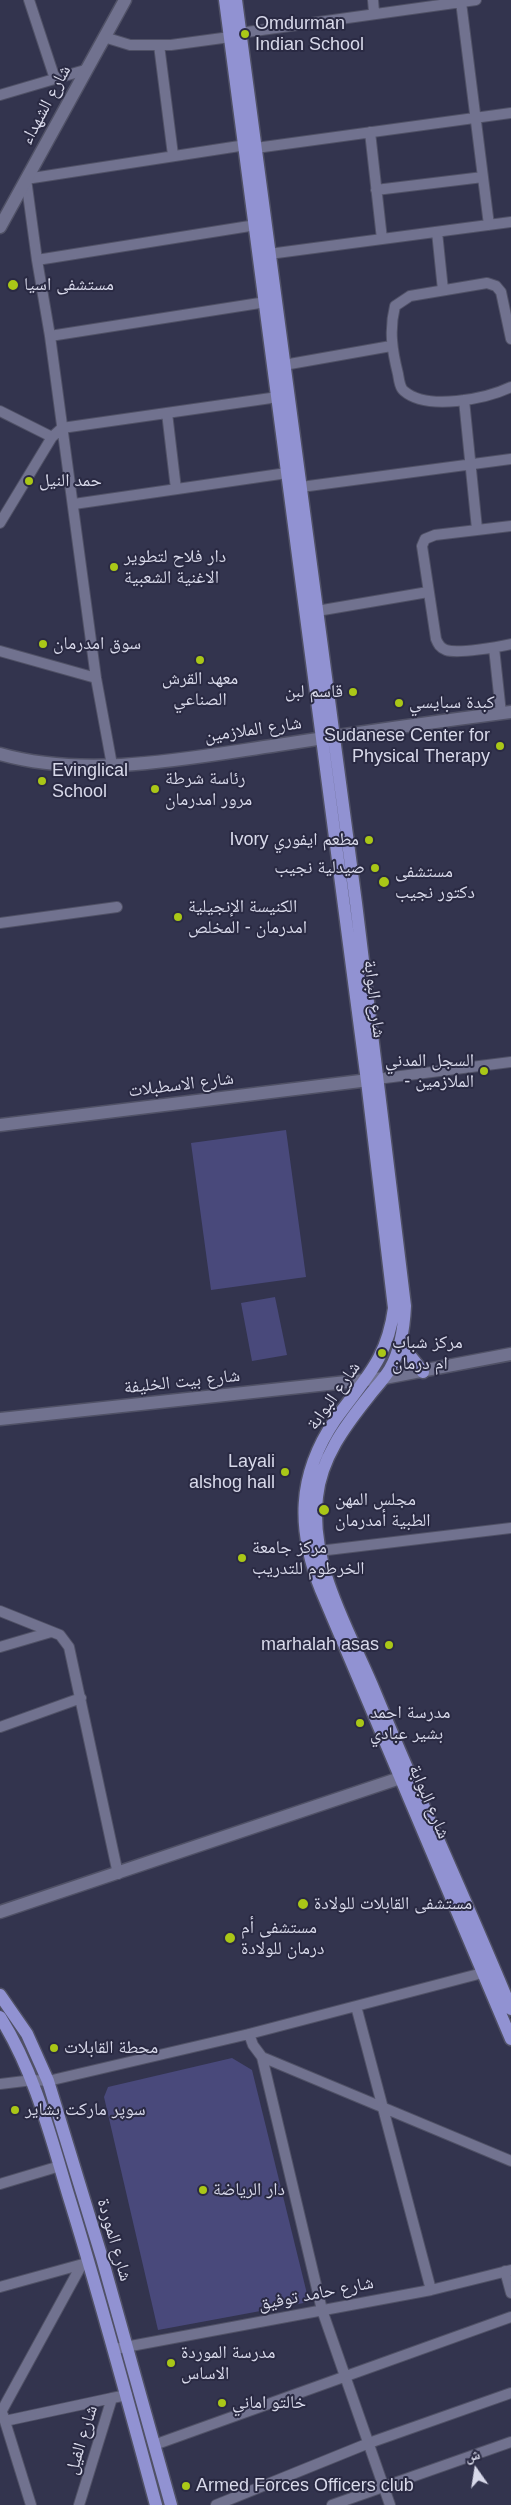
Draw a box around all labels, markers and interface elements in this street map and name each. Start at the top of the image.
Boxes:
place label: Omdurman Indian School [255,13,364,56]
marker: Omdurman Indian School [239,28,251,40]
street label: شارع الشهداء [16,62,76,148]
place label: مستشفى اسيا [24,274,114,296]
marker: مستشفى اسيا [6,278,20,292]
place label: حمد النيل [39,470,102,492]
marker: حمد النيل [23,475,35,487]
place label: دار فلاح لتطوير الاغنية الشعبية [124,546,226,588]
marker: دار فلاح لتطوير الاغنية الشعبية [108,561,120,573]
place label: سوق امدرمان [53,633,141,655]
marker: سوق امدرمان [37,638,49,650]
marker: معهد القرش الصناعي [194,654,206,666]
place label: معهد القرش الصناعي [162,668,238,711]
place label: قاسم لبن [285,681,343,703]
marker: قاسم لبن [347,686,359,698]
place label: كبدة سبايسي [409,692,495,714]
marker: كبدة سبايسي [393,697,405,709]
street label: شارع الملازمين [203,712,303,748]
place label: Sudanese Center for Physical Therapy [324,725,490,768]
marker: Sudanese Center for Physical Therapy [494,740,506,752]
place label: Evinglical School [52,760,128,802]
place label: رئاسة شرطة مرور امدرمان [165,768,252,811]
marker: Evinglical School [36,775,48,787]
marker: رئاسة شرطة مرور امدرمان [149,783,161,795]
place label: Ivory مطعم ايفوري [230,829,359,851]
marker: Ivory مطعم ايفوري [363,834,375,846]
place label: صيدلية نجيب [274,857,365,879]
place label: مستشفى دكتور نجيب [395,861,475,904]
marker: صيدلية نجيب [369,862,381,874]
marker: مستشفى دكتور نجيب [377,875,391,889]
place label: الكنيسة الإنجيلية امدرمان - المخلص [188,896,307,939]
marker: الكنيسة الإنجيلية امدرمان - المخلص [172,911,184,923]
street label: شارع البوابة [359,959,389,1039]
place label: السجل المدني - الملازمين [385,1050,474,1092]
marker: السجل المدني - الملازمين [478,1065,490,1077]
street label: شارع الاسطبلات [127,1068,235,1102]
place label: مركز شباب ام درمان [392,1332,463,1375]
marker: مركز شباب ام درمان [376,1347,388,1359]
street label: شارع البوابة [303,1358,365,1434]
street label: شارع بيت الخليفة [123,1365,241,1399]
place label: Layali alshog hall [189,1451,275,1494]
marker: Layali alshog hall [279,1466,291,1478]
place label: مجلس المهن الطبية أمدرمان [335,1489,431,1532]
marker: مجلس المهن الطبية أمدرمان [317,1503,331,1517]
place label: مركز جامعة الخرطوم للتدريب [252,1537,365,1580]
marker: مركز جامعة الخرطوم للتدريب [236,1552,248,1564]
place label: marhalah asas [261,1634,379,1656]
marker: marhalah asas [383,1639,395,1651]
place label: مدرسة احمد بشير عبادي [370,1702,450,1745]
marker: مدرسة احمد بشير عبادي [354,1717,366,1729]
street label: شارع البوابة [404,1762,454,1842]
place label: مستشفى القابلات للولادة [314,1893,472,1915]
marker: مستشفى القابلات للولادة [296,1897,310,1911]
place label: مستشفى أم درمان للولادة [241,1917,324,1960]
marker: مستشفى أم درمان للولادة [223,1931,237,1945]
place label: محطة القابلات [64,2037,158,2059]
marker: محطة القابلات [48,2042,60,2054]
place label: سوپر مارکت بشاير [25,2099,145,2121]
marker: سوپر مارکت بشاير [9,2104,21,2116]
place label: دار الرياضة [213,2179,285,2201]
marker: دار الرياضة [197,2184,209,2196]
street label: شارع الموردة [92,2196,136,2284]
street label: شارع حامد توفيق [256,2272,376,2316]
place label: مدرسة الموردة الاساس [181,2342,275,2384]
marker: مدرسة الموردة الاساس [165,2357,177,2369]
place label: خالتو اماني [232,2392,306,2414]
marker: خالتو اماني [216,2397,228,2409]
street label: شارع الفيل [61,2403,103,2477]
north arrow [451,2445,501,2495]
text: ش [464,2446,482,2465]
place label: Armed Forces Officers club [196,2475,414,2497]
marker: Armed Forces Officers club [180,2480,192,2492]

